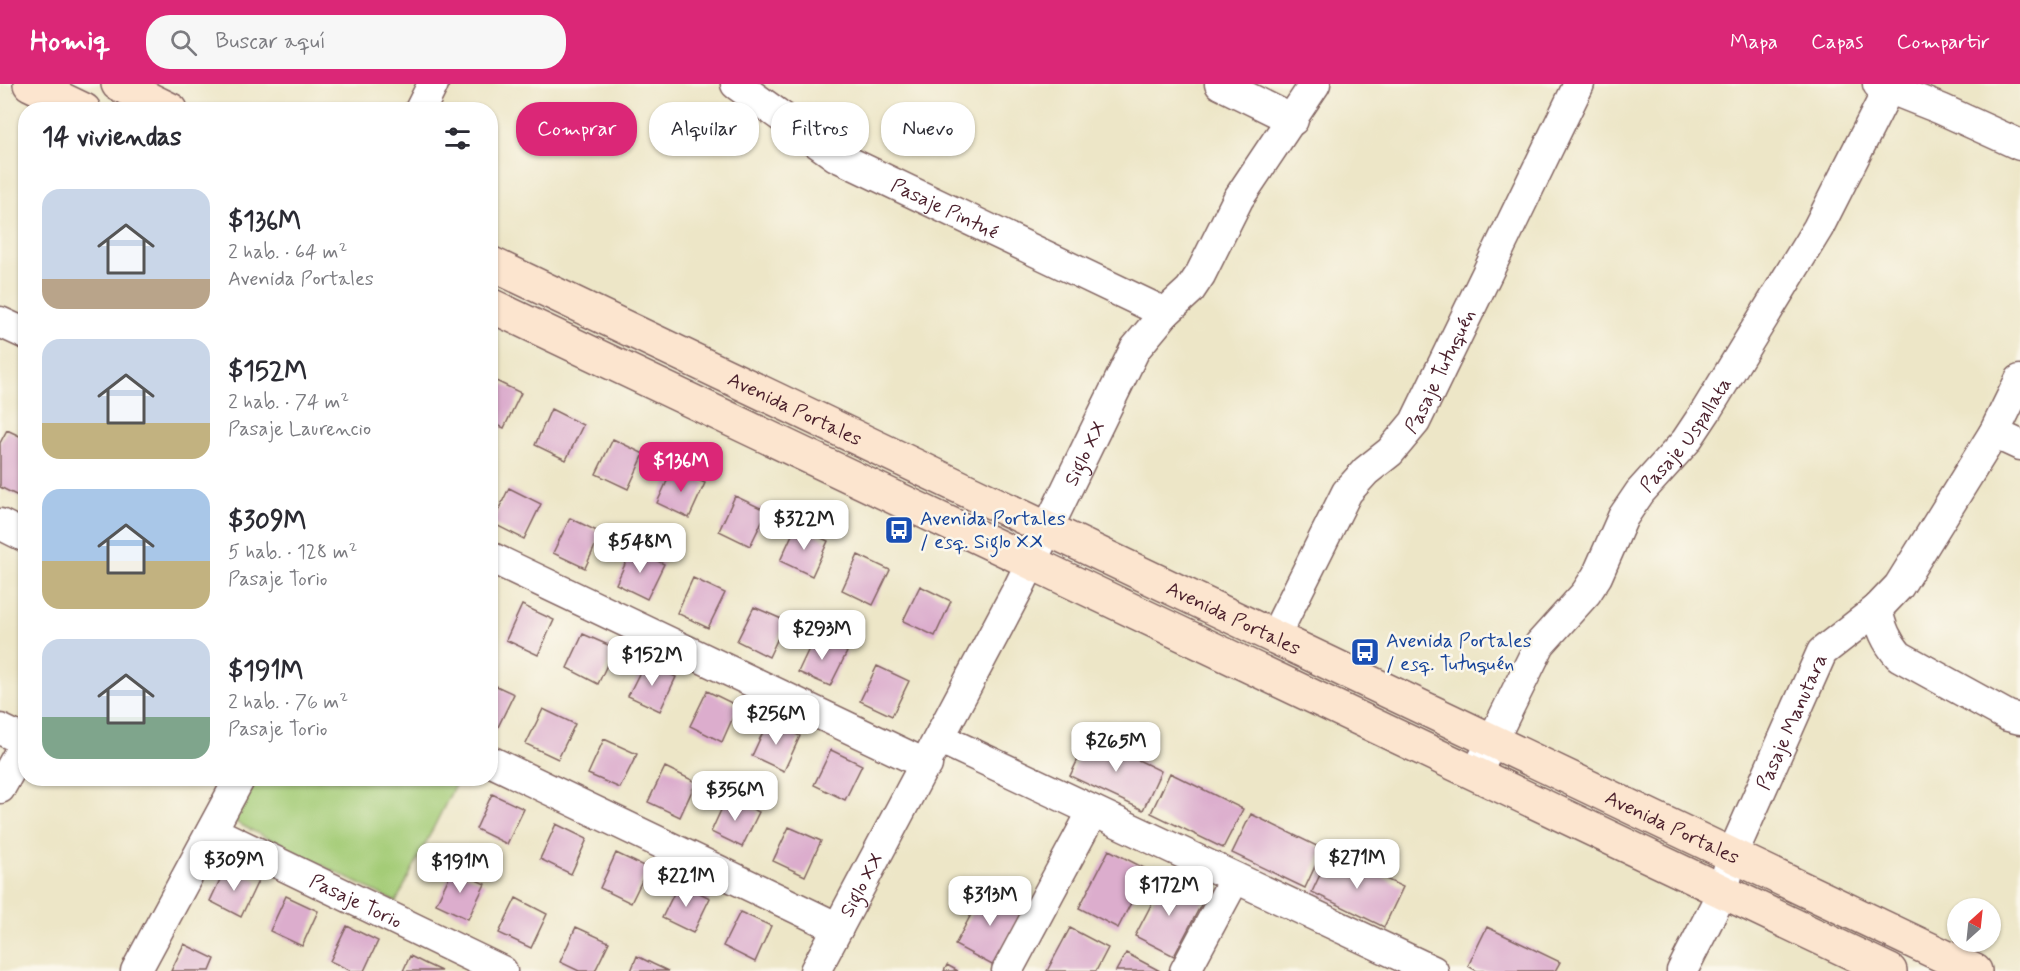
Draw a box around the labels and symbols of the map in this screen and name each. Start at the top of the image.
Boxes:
street label: Pasaje Pintué [886,172,1003,247]
street label: Pasaje Tutuquén [1399,305,1483,440]
street label: Avenida Portales [723,366,866,453]
street label: Pasaje Uspallata [1634,373,1738,499]
street label: Siglo XX [1058,416,1113,491]
pin: $136M [639,442,723,493]
pin: $322M [762,500,846,551]
place label: Avenida Portales / esq. Siglo XX [920,506,1066,558]
bus stop icon: Avenida Portales / esq. Siglo XX [883,514,915,546]
pin: $548M [598,523,682,574]
street label: Avenida Portales [1162,575,1305,663]
pin: $293M [780,610,864,661]
place label: Avenida Portales / esq. Tutuquén [1386,628,1532,678]
pin: $152M [610,636,694,687]
bus stop icon: Avenida Portales / esq. Tutuquén [1349,636,1381,668]
street label: Pasaje Manutara [1751,650,1835,795]
pin: $256M [734,695,818,746]
pin: $265M [1074,722,1158,773]
pin: $356M [693,771,777,822]
street label: Avenida Portales [1600,785,1743,872]
pin: $271M [1315,839,1399,890]
pin: $309M [192,841,276,892]
pin: $191M [418,843,502,894]
street label: Siglo XX [834,848,891,922]
pin: $221M [644,857,728,908]
pin: $172M [1127,866,1211,917]
street label: Pasaje Torio [305,868,406,936]
pin: $313M [948,876,1032,927]
north arrow [1947,898,2001,952]

